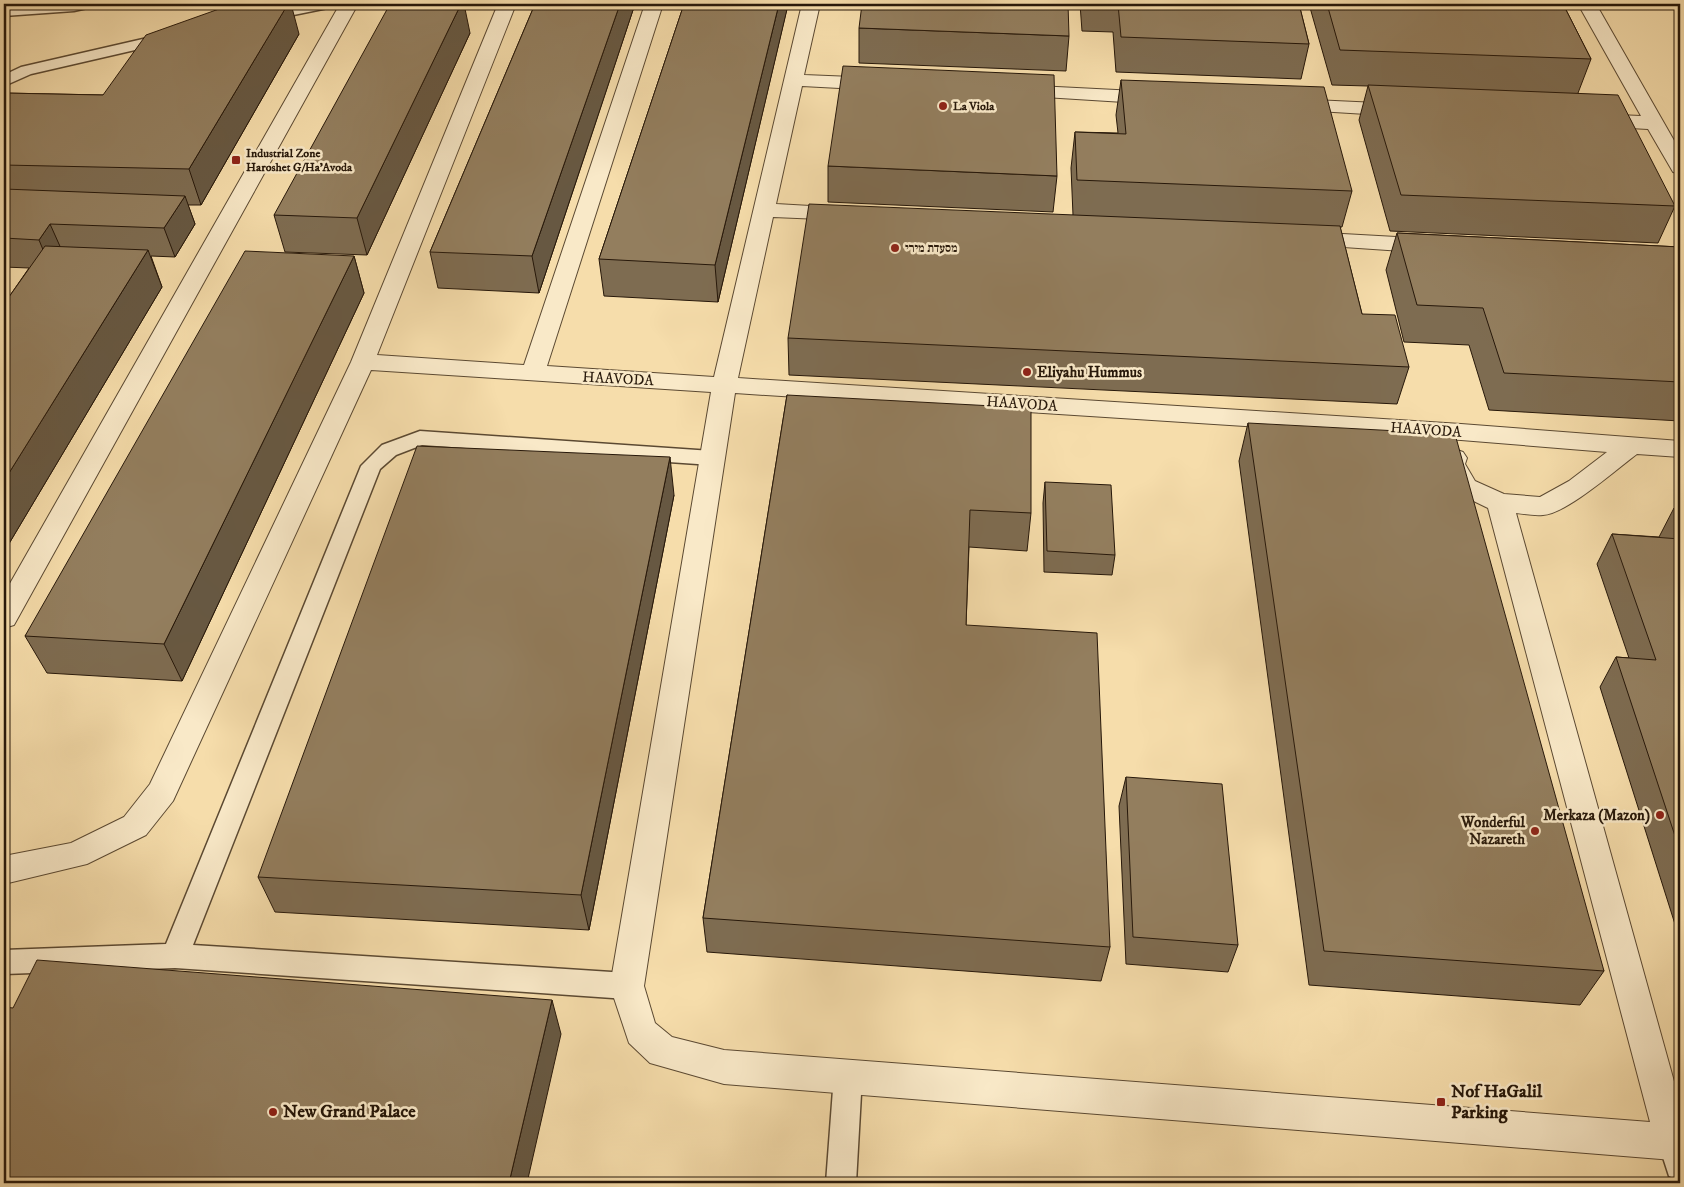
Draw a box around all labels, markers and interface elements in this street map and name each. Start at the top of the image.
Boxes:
place label: La Viola [953,99,995,114]
marker: La Viola [937,100,949,112]
place label: Industrial Zone Haroshet G/Ha'Avoda [246,146,353,175]
marker: Industrial Zone Haroshet G/Ha'Avoda [230,154,242,166]
place label: מסעדת מירי [905,241,958,256]
marker: מסעדת מירי [889,242,901,254]
place label: Eliyahu Hummus [1037,363,1142,382]
marker: Eliyahu Hummus [1021,366,1033,378]
street label: HAAVODA [582,368,655,390]
street label: HAAVODA [986,392,1059,416]
street label: HAAVODA [1390,418,1463,442]
place label: Merkaza (Mazon) [1543,806,1650,825]
marker: Merkaza (Mazon) [1654,809,1666,821]
place label: Wonderful Nazareth [1460,813,1525,849]
marker: Wonderful Nazareth [1529,825,1541,837]
place label: Nof HaGalil Parking [1451,1081,1543,1124]
marker: Nof HaGalil Parking [1435,1096,1447,1108]
place label: New Grand Palace [283,1101,416,1123]
marker: New Grand Palace [267,1106,279,1118]

